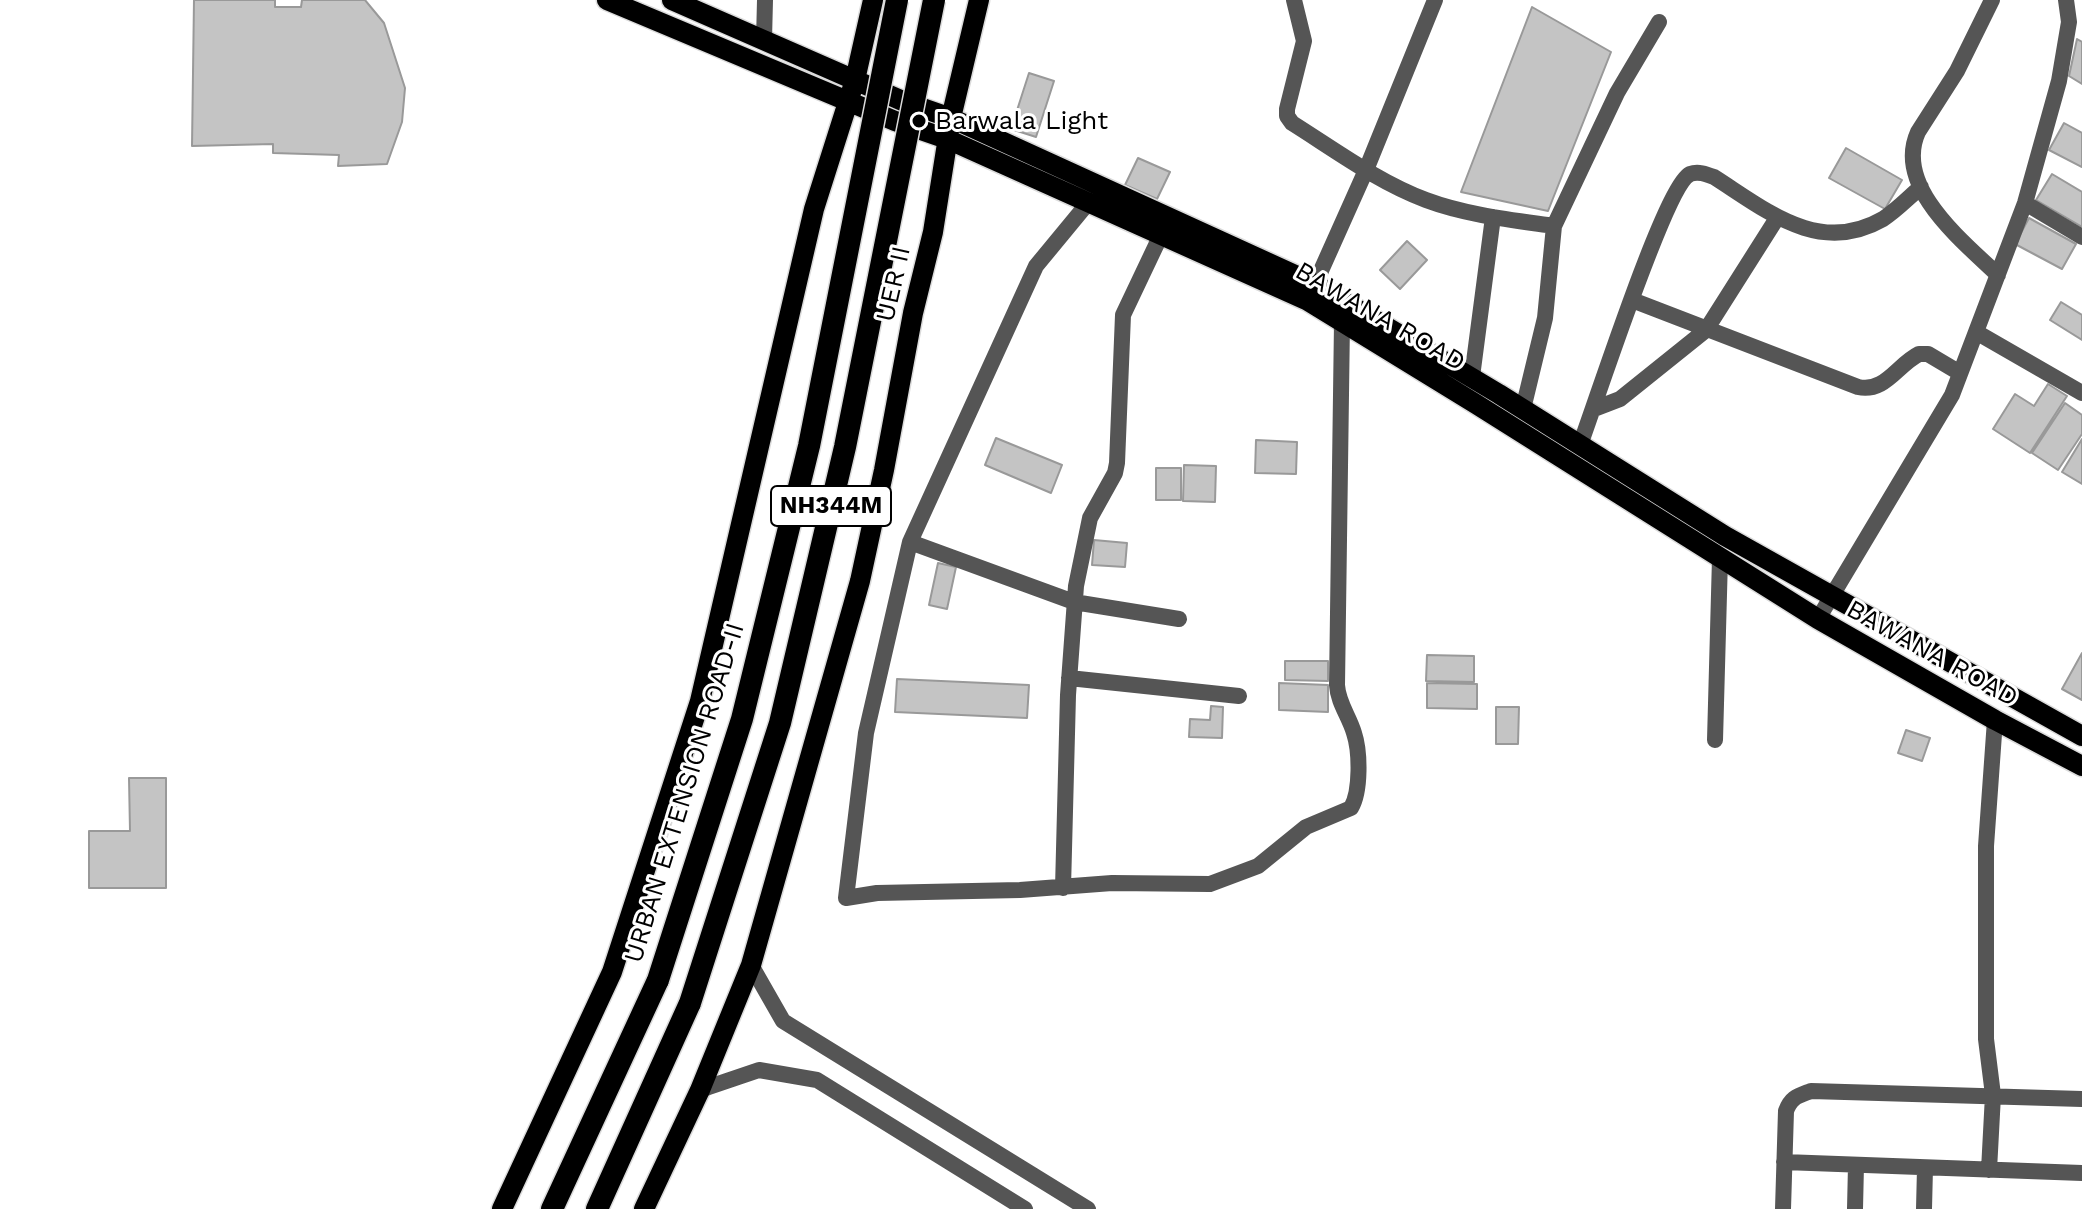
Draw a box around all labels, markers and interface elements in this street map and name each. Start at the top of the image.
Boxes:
place label: Barwala Light [935,105,1108,137]
marker: Barwala Light [910,112,928,130]
street label: UER II [870,243,918,325]
street label: BAWANA ROAD [1290,256,1470,378]
road number: NH344M [771,486,891,526]
street label: BAWANA ROAD [1841,594,2023,714]
street label: URBAN EXTENSION ROAD-II [618,619,752,967]

